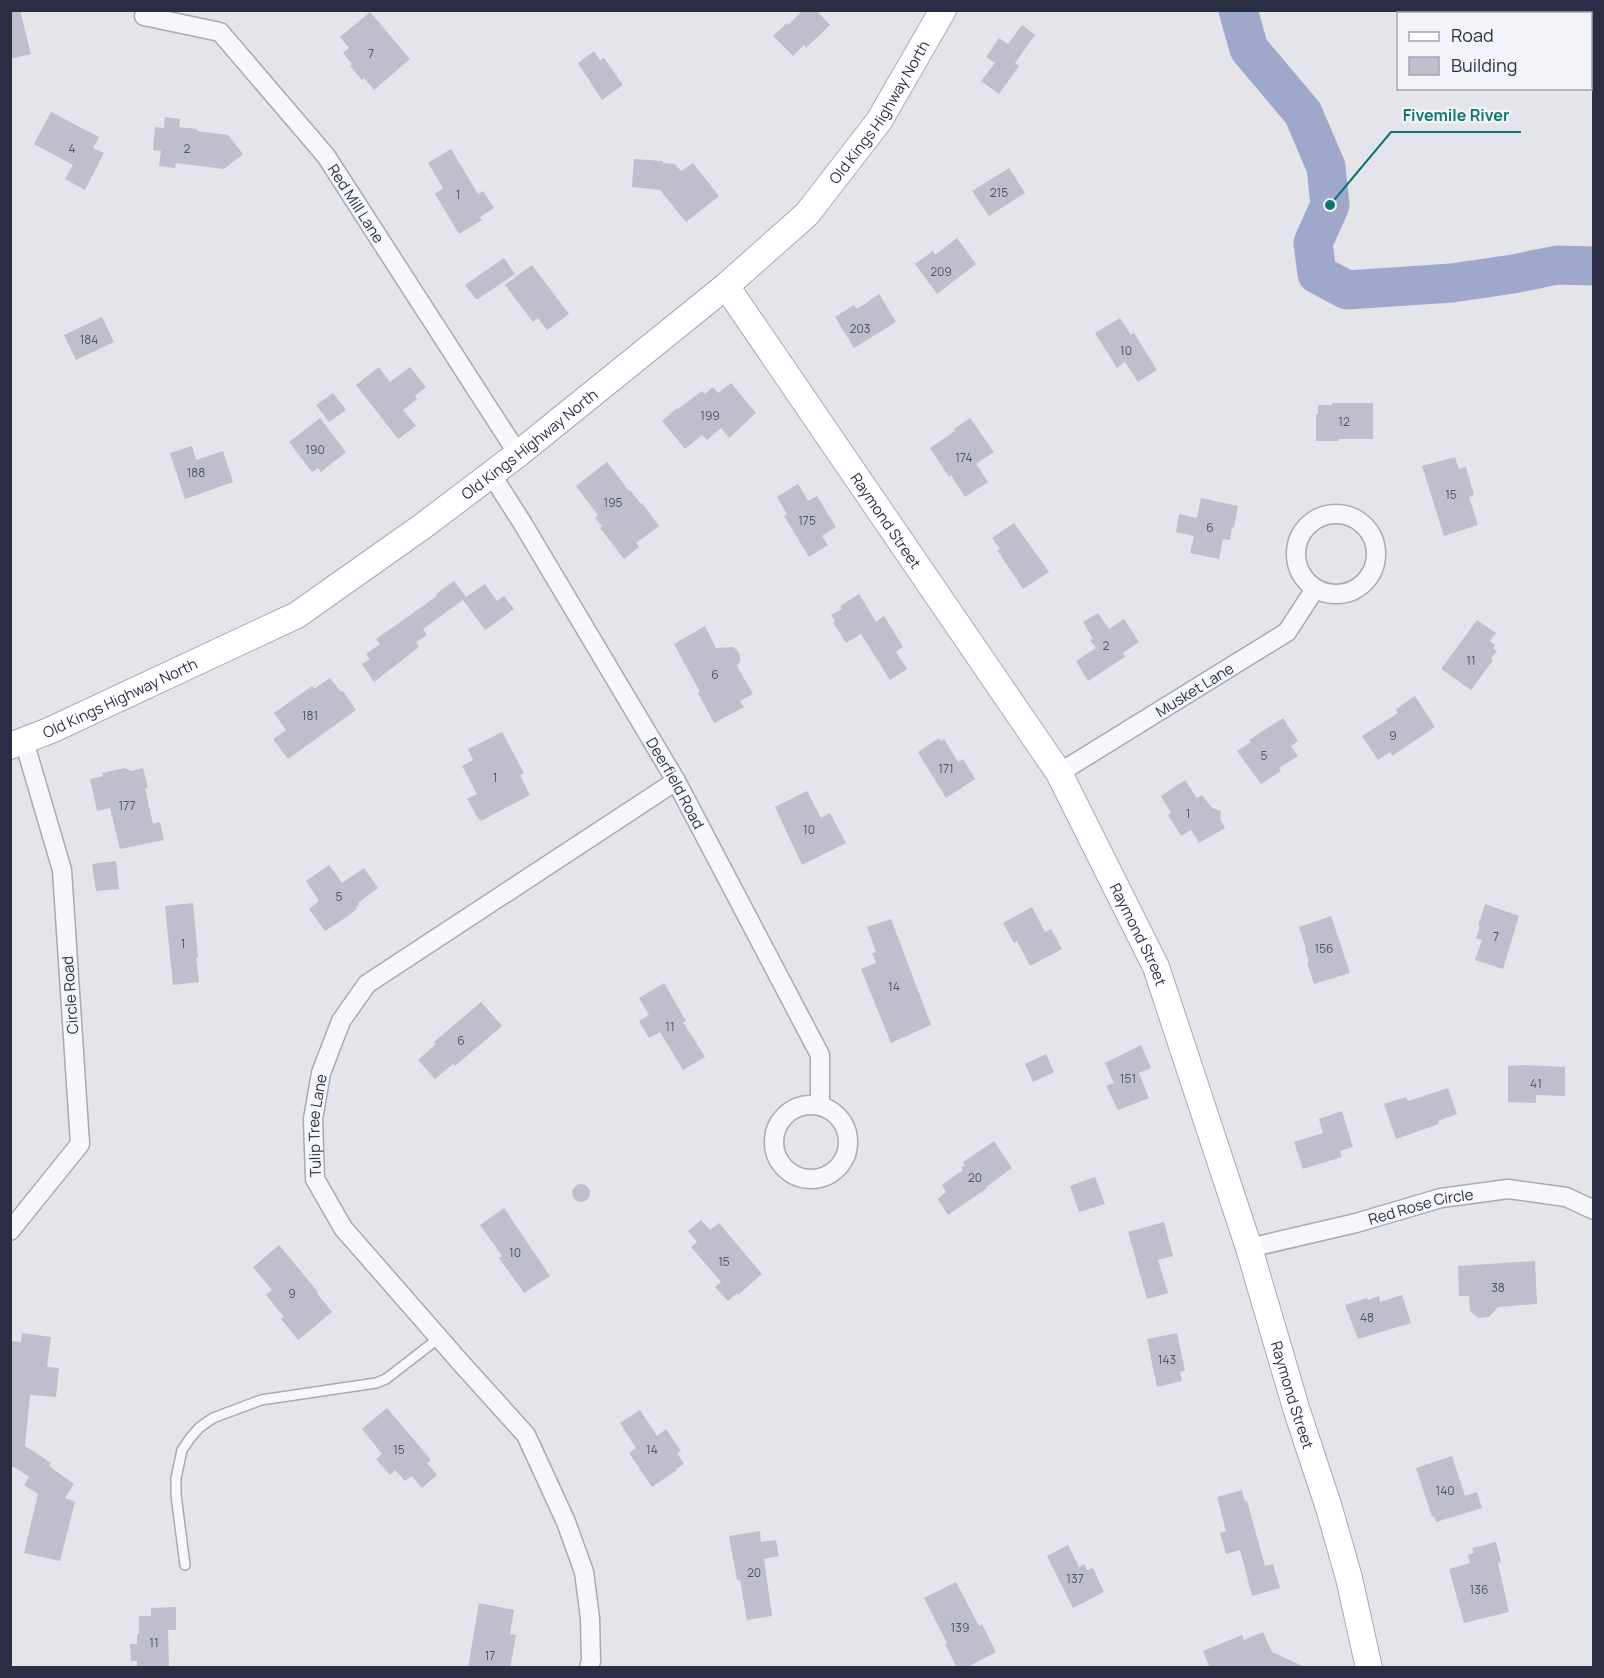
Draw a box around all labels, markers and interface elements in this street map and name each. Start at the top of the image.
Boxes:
legend [1397,12,1592,90]
text: Road [1451,23,1494,47]
street label: Old Kings Highway North [824,36,934,188]
house number: 7 [368,45,374,62]
text: Building [1451,53,1517,77]
callout: Fivemile River [1391,98,1521,132]
text: Fivemile River [1403,104,1509,126]
house number: 4 [68,140,76,157]
house number: 2 [184,140,191,157]
street label: Red Mill Lane [323,160,390,247]
house number: 215 [990,184,1008,201]
house number: 1 [456,186,460,203]
house number: 209 [930,263,952,280]
house number: 203 [850,320,870,337]
house number: 184 [80,331,98,348]
house number: 10 [1120,342,1132,359]
street label: Old Kings Highway North [456,383,602,504]
house number: 199 [700,407,720,424]
house number: 12 [1338,413,1350,430]
house number: 190 [305,441,325,458]
house number: 174 [955,449,973,466]
house number: 188 [187,464,205,481]
street label: Raymond Street [846,468,926,572]
house number: 15 [1445,486,1457,503]
house number: 195 [603,494,623,511]
house number: 175 [798,512,816,529]
house number: 6 [1206,519,1214,536]
house number: 2 [1103,637,1110,654]
house number: 11 [1466,652,1476,669]
street label: Old Kings Highway North [40,653,201,743]
street label: Musket Lane [1151,657,1237,721]
house number: 6 [711,666,719,683]
house number: 181 [302,707,318,724]
house number: 9 [1389,727,1397,744]
street label: Deerfield Road [642,733,710,832]
house number: 5 [1261,747,1268,764]
house number: 171 [938,760,954,777]
house number: 1 [493,769,497,786]
house number: 177 [118,797,136,814]
house number: 1 [1186,805,1190,822]
house number: 10 [803,821,815,838]
street label: Raymond Street [1105,879,1172,988]
house number: 5 [336,888,343,905]
house number: 7 [1493,928,1499,945]
house number: 1 [181,935,185,952]
house number: 156 [1314,940,1334,957]
street label: Circle Road [57,955,83,1035]
house number: 14 [888,978,900,995]
house number: 11 [665,1018,675,1035]
house number: 6 [457,1032,465,1049]
house number: 151 [1120,1070,1136,1087]
street label: Tulip Tree Lane [302,1072,331,1178]
house number: 41 [1530,1075,1542,1092]
house number: 20 [968,1169,982,1186]
street label: Red Rose Circle [1366,1183,1475,1229]
house number: 10 [509,1244,521,1261]
house number: 15 [718,1253,730,1270]
house number: 38 [1491,1279,1505,1296]
house number: 9 [288,1285,296,1302]
house number: 48 [1360,1309,1374,1326]
street label: Raymond Street [1266,1338,1319,1451]
house number: 143 [1158,1351,1176,1368]
house number: 15 [393,1441,405,1458]
house number: 14 [646,1441,658,1458]
house number: 140 [1435,1482,1455,1499]
house number: 20 [747,1564,761,1581]
house number: 137 [1066,1570,1084,1587]
house number: 136 [1470,1581,1488,1598]
house number: 139 [951,1619,969,1636]
house number: 11 [149,1634,159,1651]
house number: 17 [485,1647,495,1664]

